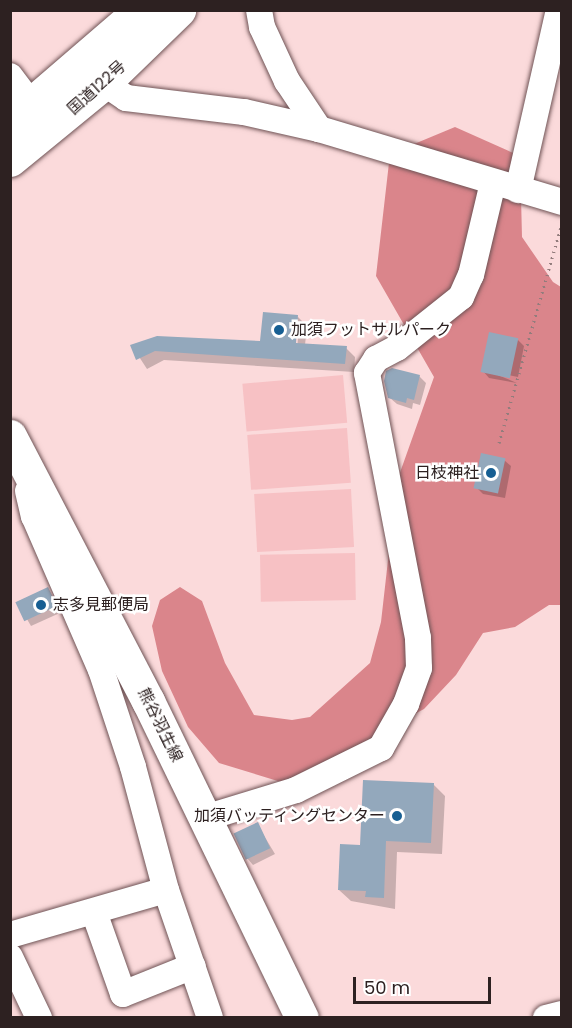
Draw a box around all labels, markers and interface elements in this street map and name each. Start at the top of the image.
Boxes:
street label: 国道122号 [64,57,130,119]
place label: 加須フットサルパーク [291,320,451,340]
marker: 加須フットサルパーク [272,323,286,337]
place label: 日枝神社 [415,463,479,483]
marker: 日枝神社 [484,466,498,480]
place label: 志多見郵便局 [53,595,149,615]
marker: 志多見郵便局 [34,598,48,612]
street label: 熊谷羽生線 [134,685,186,765]
place label: 加須バッティングセンター [193,806,385,826]
marker: 加須バッティングセンター [390,809,404,823]
scale bar [356,965,494,1003]
text: 50 m [364,975,410,1000]

